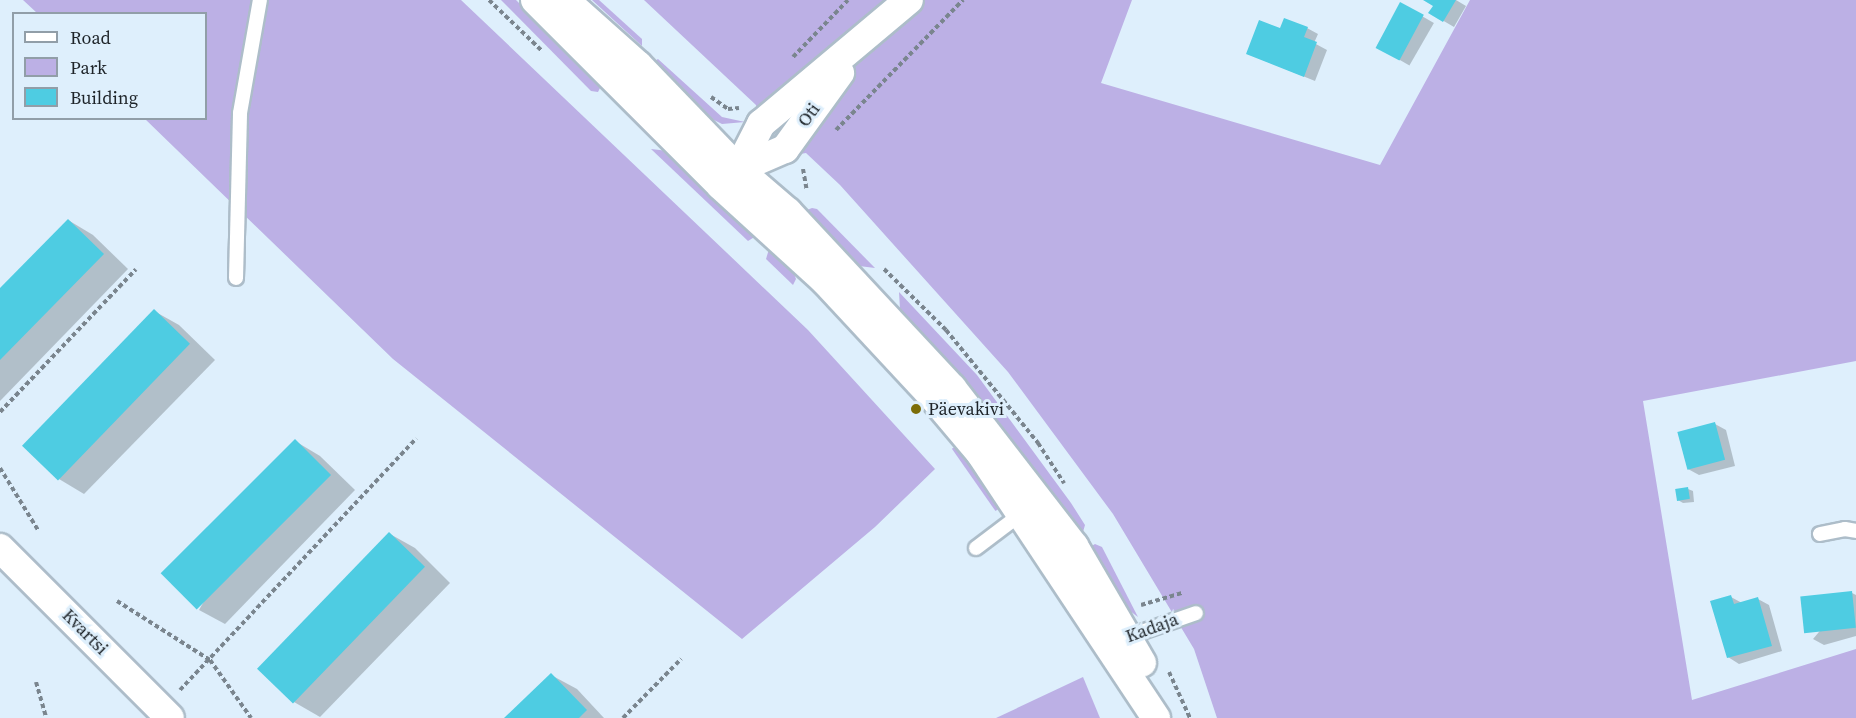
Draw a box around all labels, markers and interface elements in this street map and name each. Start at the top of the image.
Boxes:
legend [12,12,207,120]
text: Road [70,25,111,50]
text: Park [70,55,107,80]
text: Building [70,85,138,110]
street label: Oti [793,99,825,131]
place label: Päevakivi [928,398,1004,420]
marker: Päevakivi [909,402,923,416]
street label: Kvartsi [58,605,112,659]
street label: Kadaja [1123,609,1181,647]

